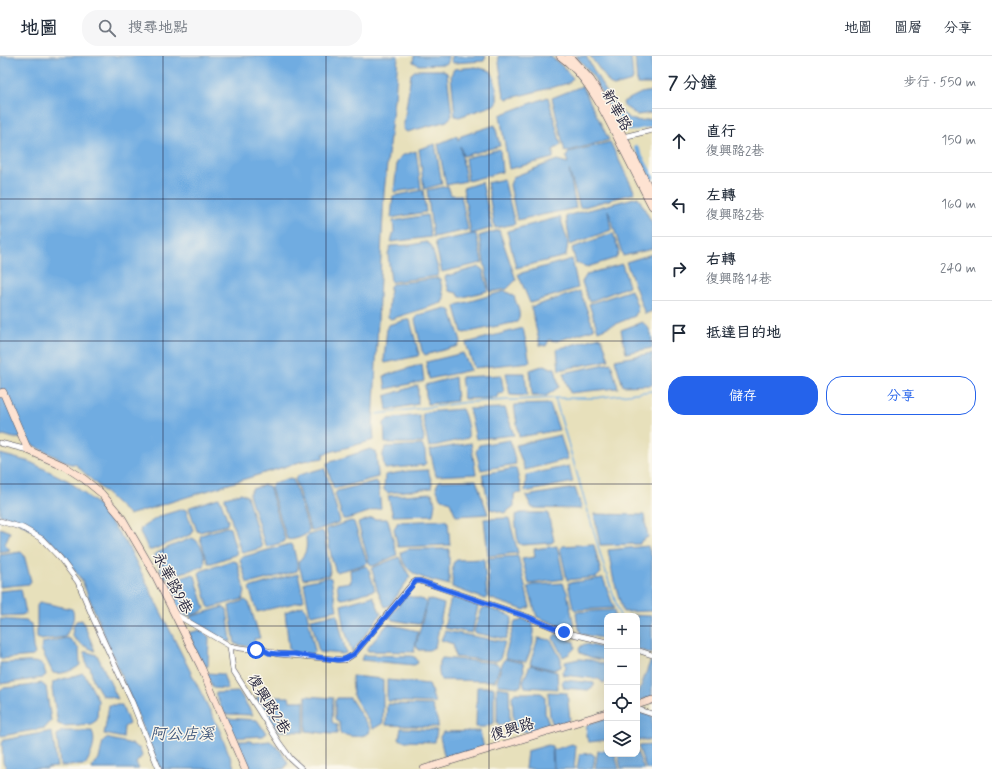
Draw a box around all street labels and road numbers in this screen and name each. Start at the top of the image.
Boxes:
street label: 新華路 [596,86,636,135]
street label: 永華路9巷 [147,549,197,618]
street label: 復興路2巷 [242,671,294,738]
street label: 復興路 [488,714,537,746]

